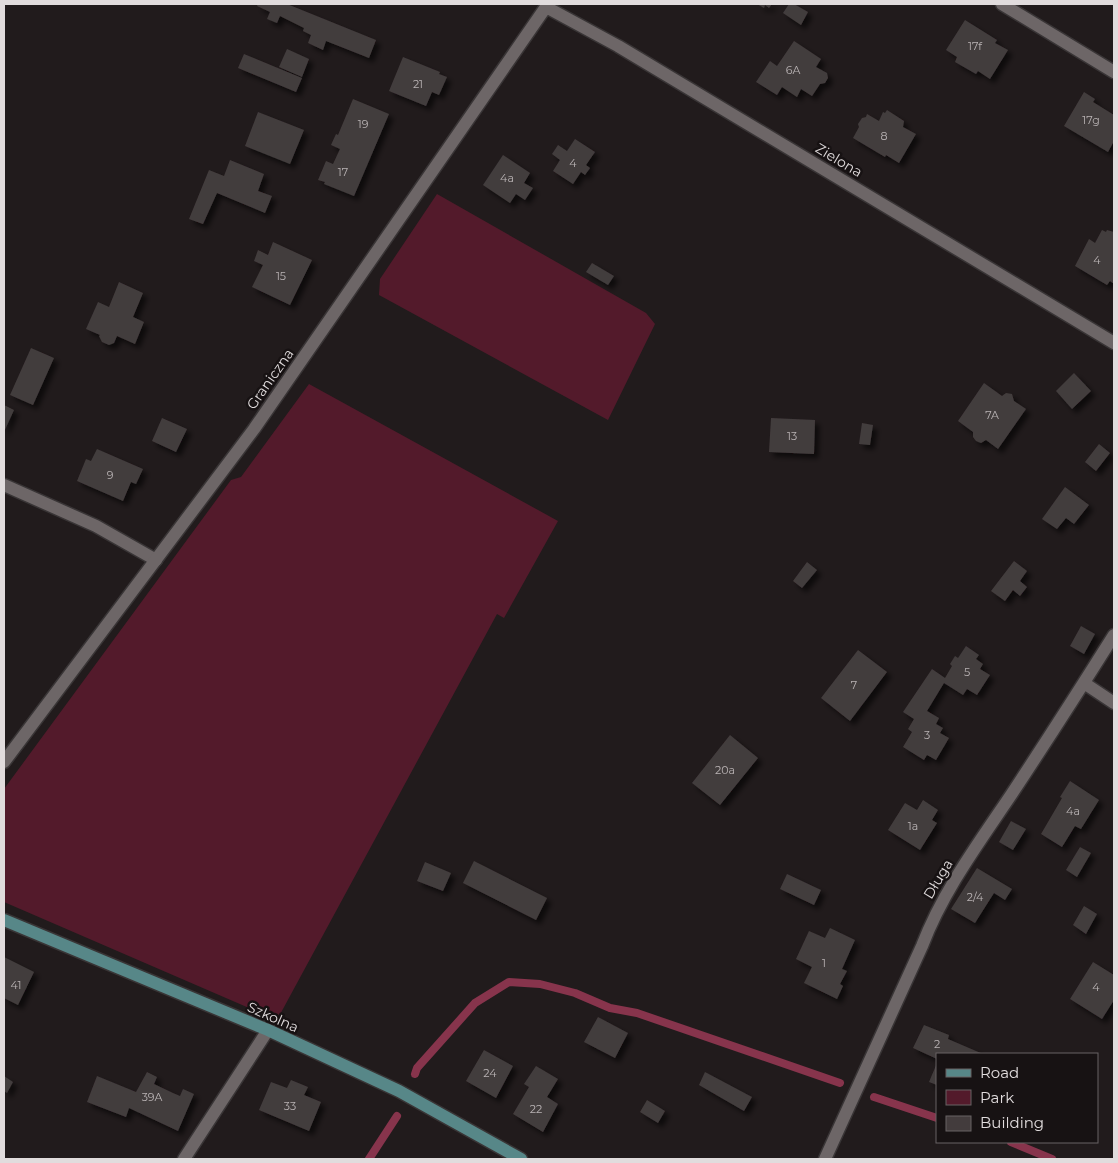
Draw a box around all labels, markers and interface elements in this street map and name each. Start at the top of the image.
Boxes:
house number: 17f [968,39,983,53]
house number: 6A [786,63,800,77]
house number: 21 [413,77,423,91]
house number: 17g [1082,113,1100,127]
house number: 19 [358,117,369,131]
house number: 8 [880,129,888,143]
street label: Zielona [812,139,866,181]
house number: 4 [569,156,577,170]
house number: 17 [338,165,348,179]
house number: 4a [500,171,514,185]
house number: 4 [1093,253,1101,267]
house number: 15 [276,269,286,283]
street label: Graniczna [243,345,297,413]
house number: 7A [985,408,999,422]
house number: 13 [787,429,797,443]
house number: 9 [107,468,114,482]
house number: 5 [964,665,970,679]
house number: 7 [851,678,857,692]
house number: 3 [924,728,930,742]
house number: 20a [715,763,735,777]
house number: 4a [1066,804,1080,818]
house number: 1a [908,819,918,833]
street label: Długa [919,856,957,902]
house number: 2/4 [967,890,984,904]
house number: 1 [822,956,826,970]
house number: 41 [11,978,21,992]
house number: 4 [1092,980,1100,994]
street label: Szkolna [245,998,301,1036]
house number: 2 [934,1037,940,1051]
legend [936,1053,1098,1143]
text: Road [980,1063,1019,1082]
house number: 24 [483,1066,497,1080]
text: Park [980,1088,1014,1107]
house number: 39A [142,1090,162,1104]
house number: 33 [284,1099,296,1113]
house number: 22 [530,1102,542,1116]
text: Building [980,1113,1044,1132]

